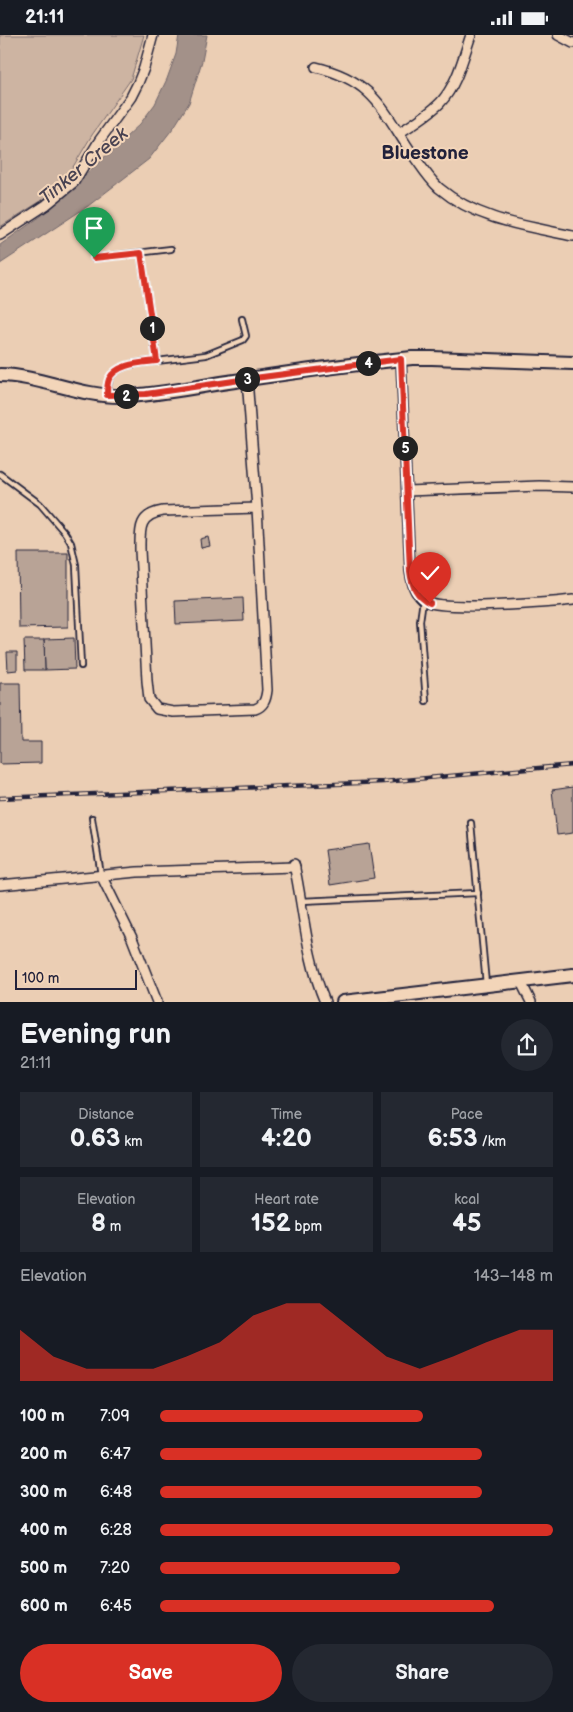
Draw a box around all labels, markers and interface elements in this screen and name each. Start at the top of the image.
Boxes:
text: 21:11 [25,6,65,29]
water label: Tinker Creek [35,122,133,210]
district label: Bluestone [381,142,469,165]
pin [73,207,115,258]
icon: arrive [80,214,108,242]
pin: 1 [140,315,164,341]
text: 1 [150,320,155,337]
pin: 4 [356,351,380,375]
text: 4 [364,355,373,372]
pin: 3 [234,367,260,391]
text: 3 [243,371,252,388]
pin: 2 [114,383,138,409]
text: 2 [122,388,131,405]
pin: 5 [392,435,418,461]
text: 5 [401,440,410,457]
pin [409,552,451,603]
icon: check [416,559,444,587]
scale bar [15,967,138,990]
text: 100 m [22,970,59,987]
text: Evening run [20,1018,171,1051]
button: share [501,1019,553,1071]
text: 21:11 [20,1054,51,1073]
text: Distance [78,1106,134,1123]
text: Time [271,1106,302,1123]
text: Pace [451,1106,483,1123]
text: 0.63 [70,1123,120,1154]
text: 4:20 [261,1123,312,1154]
text: 6:53 [427,1123,478,1154]
text: km [120,1133,143,1150]
text: /km [478,1133,506,1150]
text: Elevation [77,1191,135,1208]
text: Heart rate [254,1191,319,1208]
text: kcal [454,1191,479,1208]
text: 8 [91,1208,106,1239]
text: 152 [251,1208,291,1239]
text: 45 [452,1208,481,1239]
text: m [106,1218,121,1235]
text: bpm [291,1218,322,1235]
text: Elevation [20,1267,87,1286]
text: 143–148 m [474,1267,553,1286]
text: 100 m [20,1407,65,1426]
text: 7:09 [100,1407,130,1426]
text: 200 m [20,1445,67,1464]
text: 6:47 [100,1445,131,1464]
text: 300 m [20,1483,67,1502]
text: 6:48 [100,1483,132,1502]
text: 400 m [20,1521,67,1540]
text: 6:28 [100,1521,132,1540]
text: 500 m [20,1559,67,1578]
text: 7:20 [100,1559,130,1578]
text: 600 m [20,1597,68,1616]
text: 6:45 [100,1597,132,1616]
button: Save [20,1644,282,1702]
button: Share [292,1644,553,1702]

